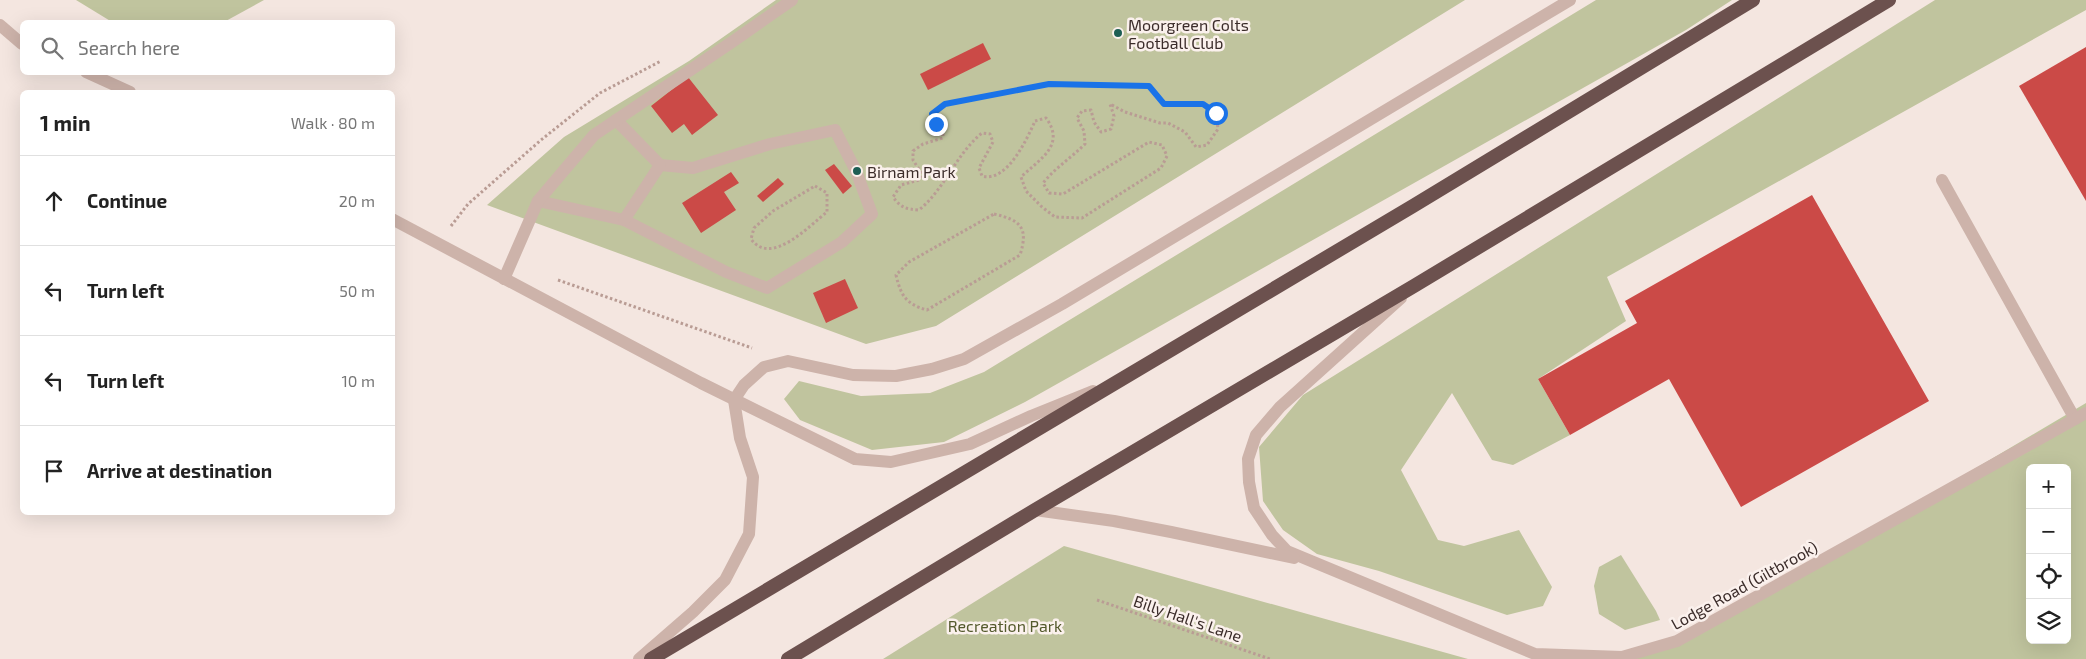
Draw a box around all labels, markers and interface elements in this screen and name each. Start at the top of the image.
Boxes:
place label: Moorgreen Colts Football Club [1128,15,1249,52]
search box [20,20,395,75]
marker: Moorgreen Colts Football Club [1112,27,1124,39]
icon: search [38,34,66,62]
text: Search here [78,36,180,59]
route start [1205,102,1228,125]
text: 1 min [40,110,91,135]
text: Walk · 80 m [291,113,375,132]
route end [925,113,948,136]
place label: Birnam Park [867,162,956,181]
marker: Birnam Park [851,165,863,177]
icon: ahead [40,187,68,215]
text: Continue [87,189,167,212]
text: 20 m [339,191,375,210]
icon: left [40,277,68,305]
text: Turn left [87,279,164,302]
text: 50 m [339,281,375,300]
icon: left [40,367,68,395]
text: Turn left [87,369,164,392]
text: 10 m [341,371,375,390]
icon: arrive [40,457,68,485]
text: Arrive at destination [87,459,272,482]
map controls [2026,464,2071,644]
button: + [2026,464,2071,509]
button: − [2026,509,2071,554]
street label: Lodge Road (Giltbrook) [1667,537,1821,633]
button: locate [2026,554,2071,599]
street label: Billy Hall's Lane [1131,591,1245,645]
button: layers [2026,599,2071,644]
park label: Recreation Park [948,616,1062,635]

